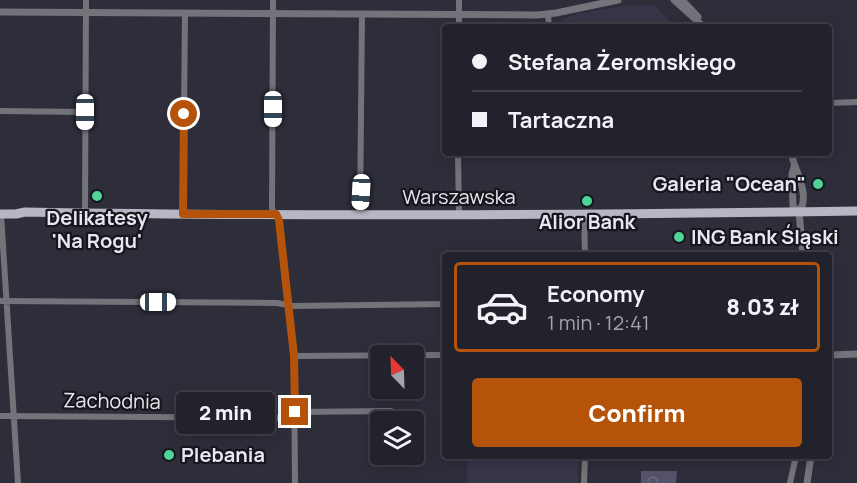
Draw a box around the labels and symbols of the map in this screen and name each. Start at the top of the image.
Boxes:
car [264,91,282,127]
car [76,94,94,130]
route start [170,100,197,127]
place label: Galeria "Ocean" [653,170,806,197]
car [351,174,371,210]
marker: Galeria "Ocean" [811,177,825,191]
street label: Warszawska [402,183,516,210]
marker: Delikatesy 'Na Rogu' [90,189,104,203]
marker: Alior Bank [580,194,594,208]
place label: Delikatesy 'Na Rogu' [46,204,148,254]
place label: Alior Bank [539,208,636,235]
place label: ING Bank Śląski [691,223,839,250]
marker: ING Bank Śląski [672,230,686,244]
car [140,293,176,311]
north arrow [370,345,424,399]
street label: Zachodnia [63,386,161,415]
callout: 2 min [175,391,274,433]
route end [281,398,308,425]
place label: Plebania [181,441,265,468]
marker: Plebania [162,448,176,462]

